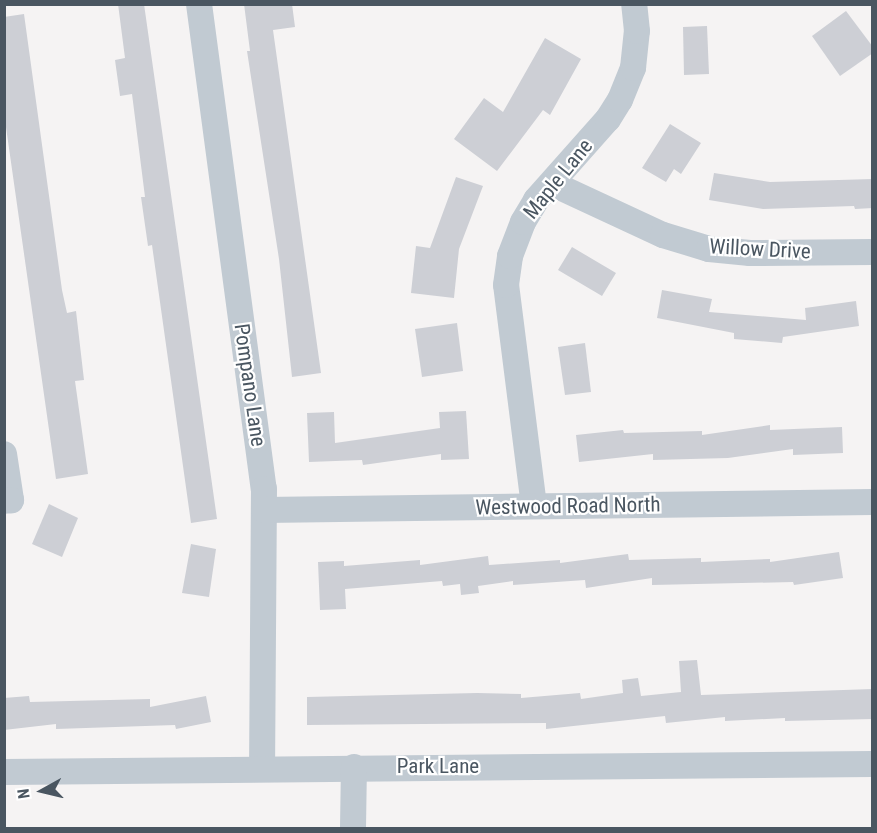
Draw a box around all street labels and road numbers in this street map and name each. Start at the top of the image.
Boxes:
street label: Maple Lane [518,134,598,224]
street label: Willow Drive [709,234,811,264]
street label: Pompano Lane [229,322,271,448]
street label: Westwood Road North [475,492,661,520]
street label: Park Lane [397,753,479,779]

